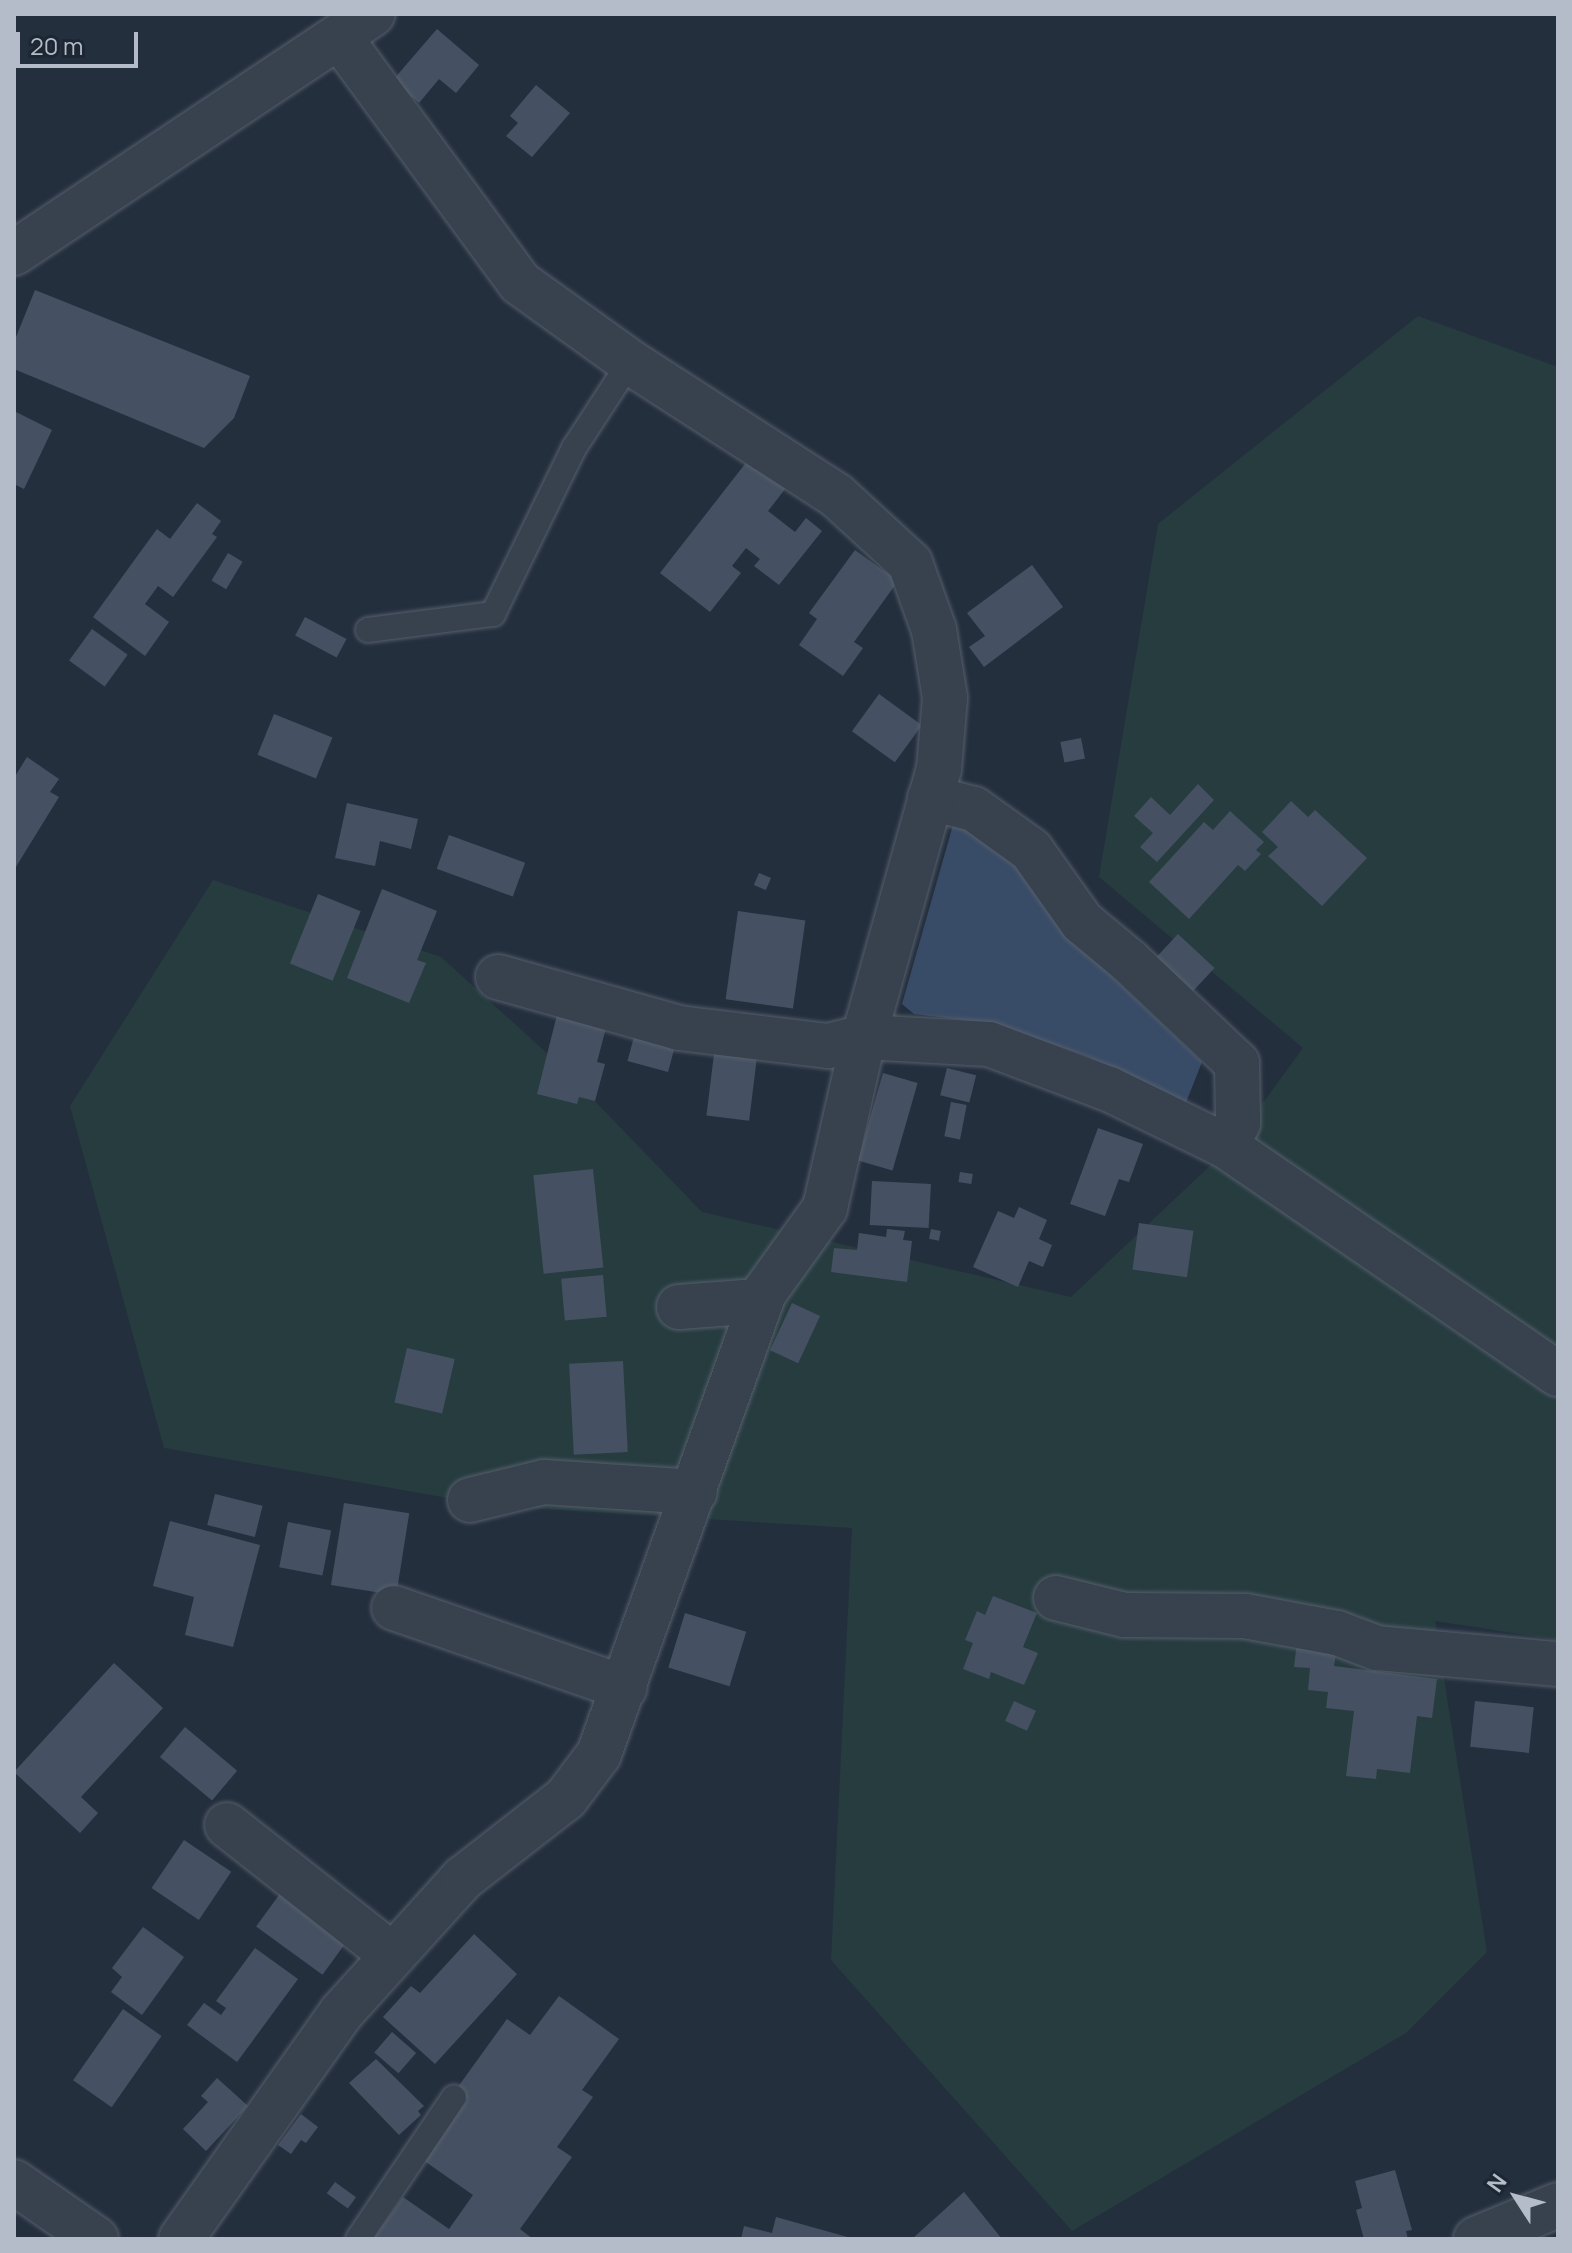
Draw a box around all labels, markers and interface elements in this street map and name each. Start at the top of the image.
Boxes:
scale bar [20,16,142,66]
text: 20 m [30,29,83,62]
north arrow [1476,2157,1556,2237]
text: N [1480,2168,1513,2198]

